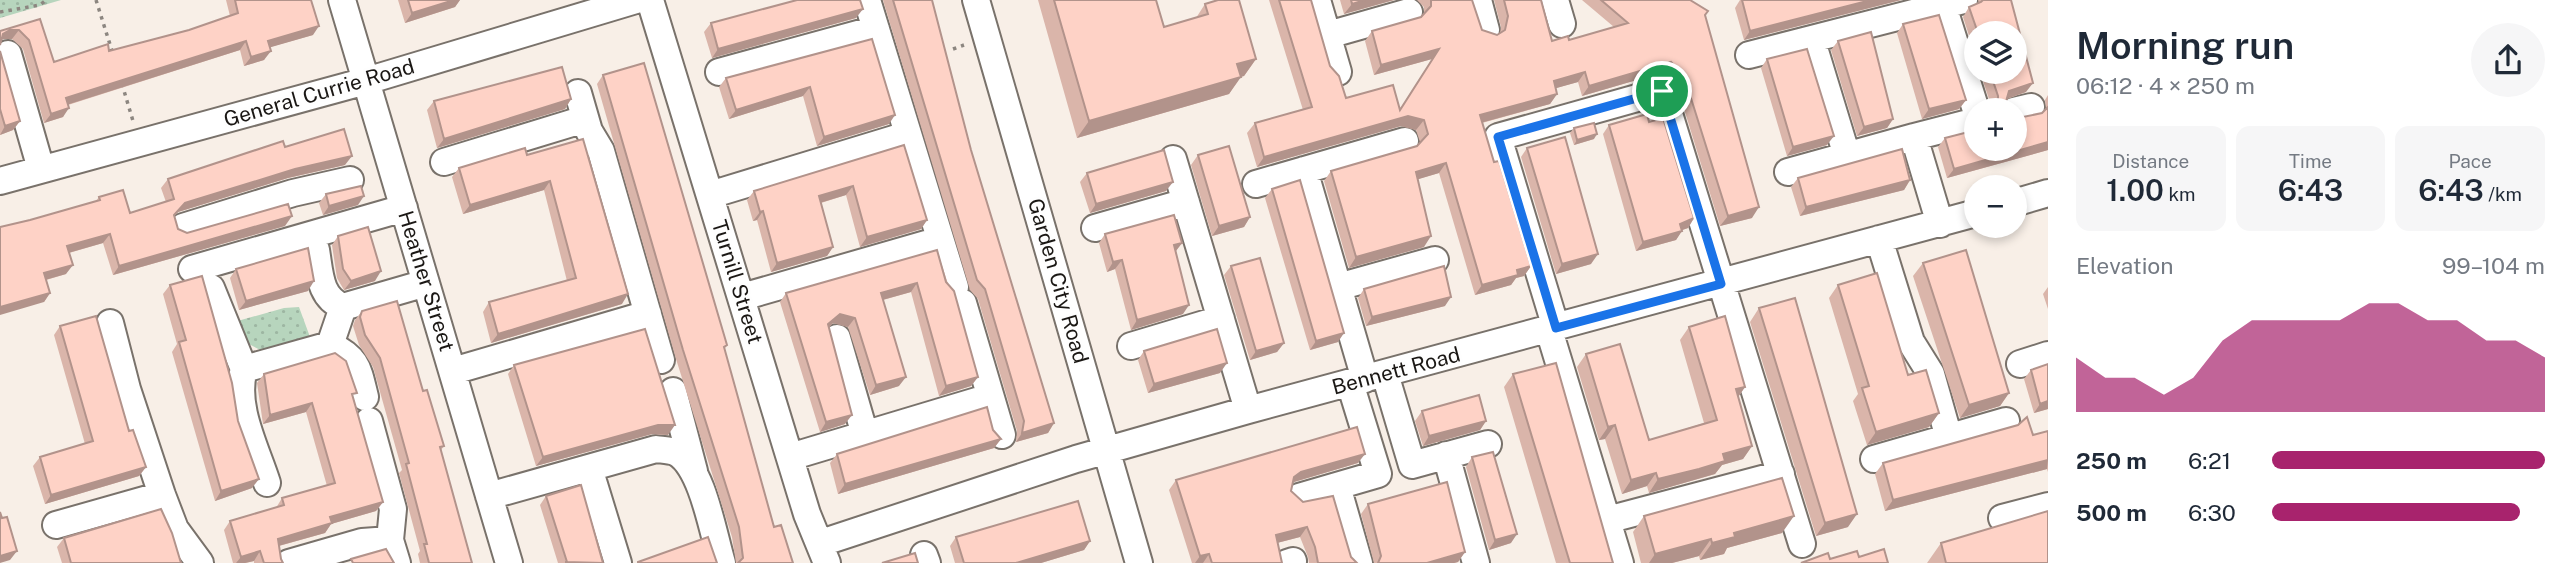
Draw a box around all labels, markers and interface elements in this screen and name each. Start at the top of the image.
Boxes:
map controls [1964,21,2027,238]
button: layers [1964,21,2027,84]
text: Morning run [2076,23,2294,68]
button: share [2471,23,2545,97]
street label: General Currie Road [221,53,417,132]
pin [1632,61,1692,121]
icon: arrive [1643,72,1681,110]
text: 06:12 · 4 × 250 m [2076,72,2255,99]
button: + [1964,98,2027,161]
text: Distance [2112,150,2189,172]
text: Time [2289,150,2332,172]
text: Pace [2448,150,2492,172]
text: 1.00 [2106,172,2164,208]
text: 6:43 [2278,172,2343,208]
text: 6:43 [2418,172,2484,208]
button: − [1964,175,2027,238]
text: km [2164,183,2196,205]
text: /km [2484,183,2522,205]
street label: Garden City Road [1023,195,1094,366]
street label: Heather Street [393,208,460,354]
street label: Turnill Street [707,217,768,347]
text: Elevation [2076,252,2174,279]
text: 99–104 m [2442,252,2545,279]
street label: Bennett Road [1329,341,1463,400]
text: 250 m [2076,447,2147,474]
text: 6:21 [2188,447,2231,474]
text: 500 m [2076,499,2147,526]
text: 6:30 [2188,499,2236,526]

